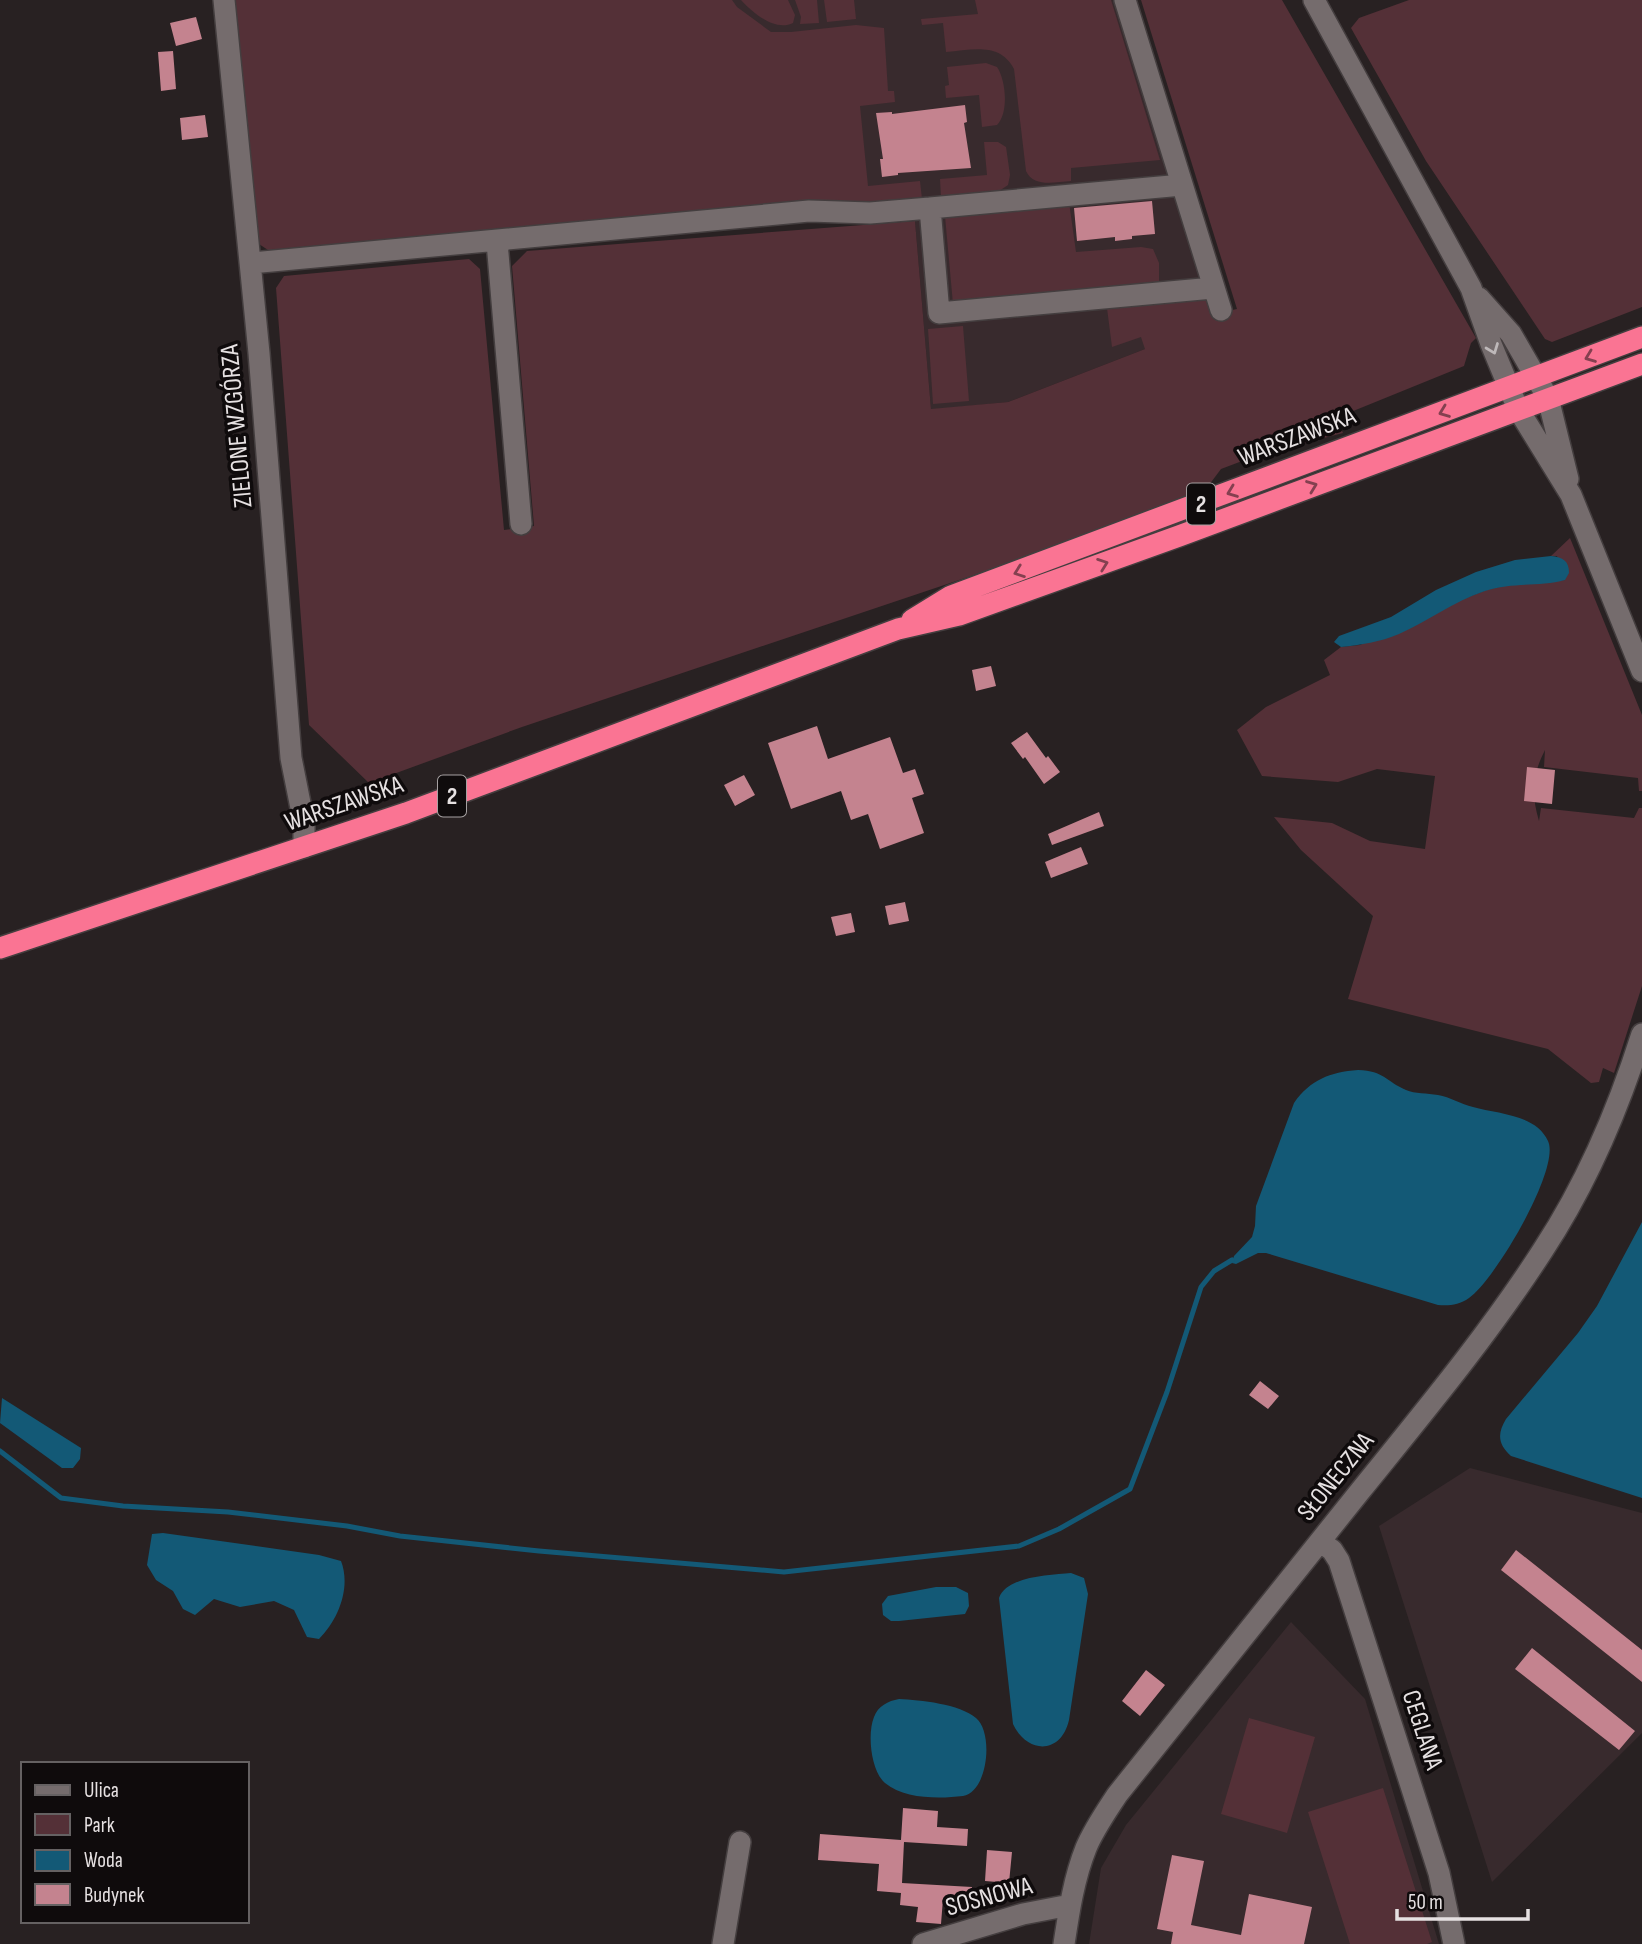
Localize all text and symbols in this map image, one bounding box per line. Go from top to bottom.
street label: ZIELONE WZGÓRZA [214,342,260,509]
one-way arrow [1484,343,1498,355]
one-way arrow [1584,348,1596,362]
street label: WARSZAWSKA [1234,400,1361,473]
one-way arrow [1439,403,1451,417]
one-way arrow [1306,481,1318,495]
road number: 2 [1187,484,1215,524]
one-way arrow [1226,484,1238,498]
one-way arrow [1096,558,1109,572]
one-way arrow [1013,564,1025,578]
street label: WARSZAWSKA [281,769,408,839]
road number: 2 [438,776,466,816]
street label: SŁONECZNA [1291,1426,1381,1527]
street label: CEGLANA [1395,1686,1450,1774]
legend [21,1762,248,1923]
text: Ulica [84,1778,119,1803]
text: Park [84,1813,115,1838]
text: Woda [84,1848,123,1873]
street label: SOSNOWA [942,1870,1036,1923]
scale bar [1397,1878,1528,1922]
text: Budynek [84,1883,144,1908]
text: 50 m [1408,1890,1443,1915]

